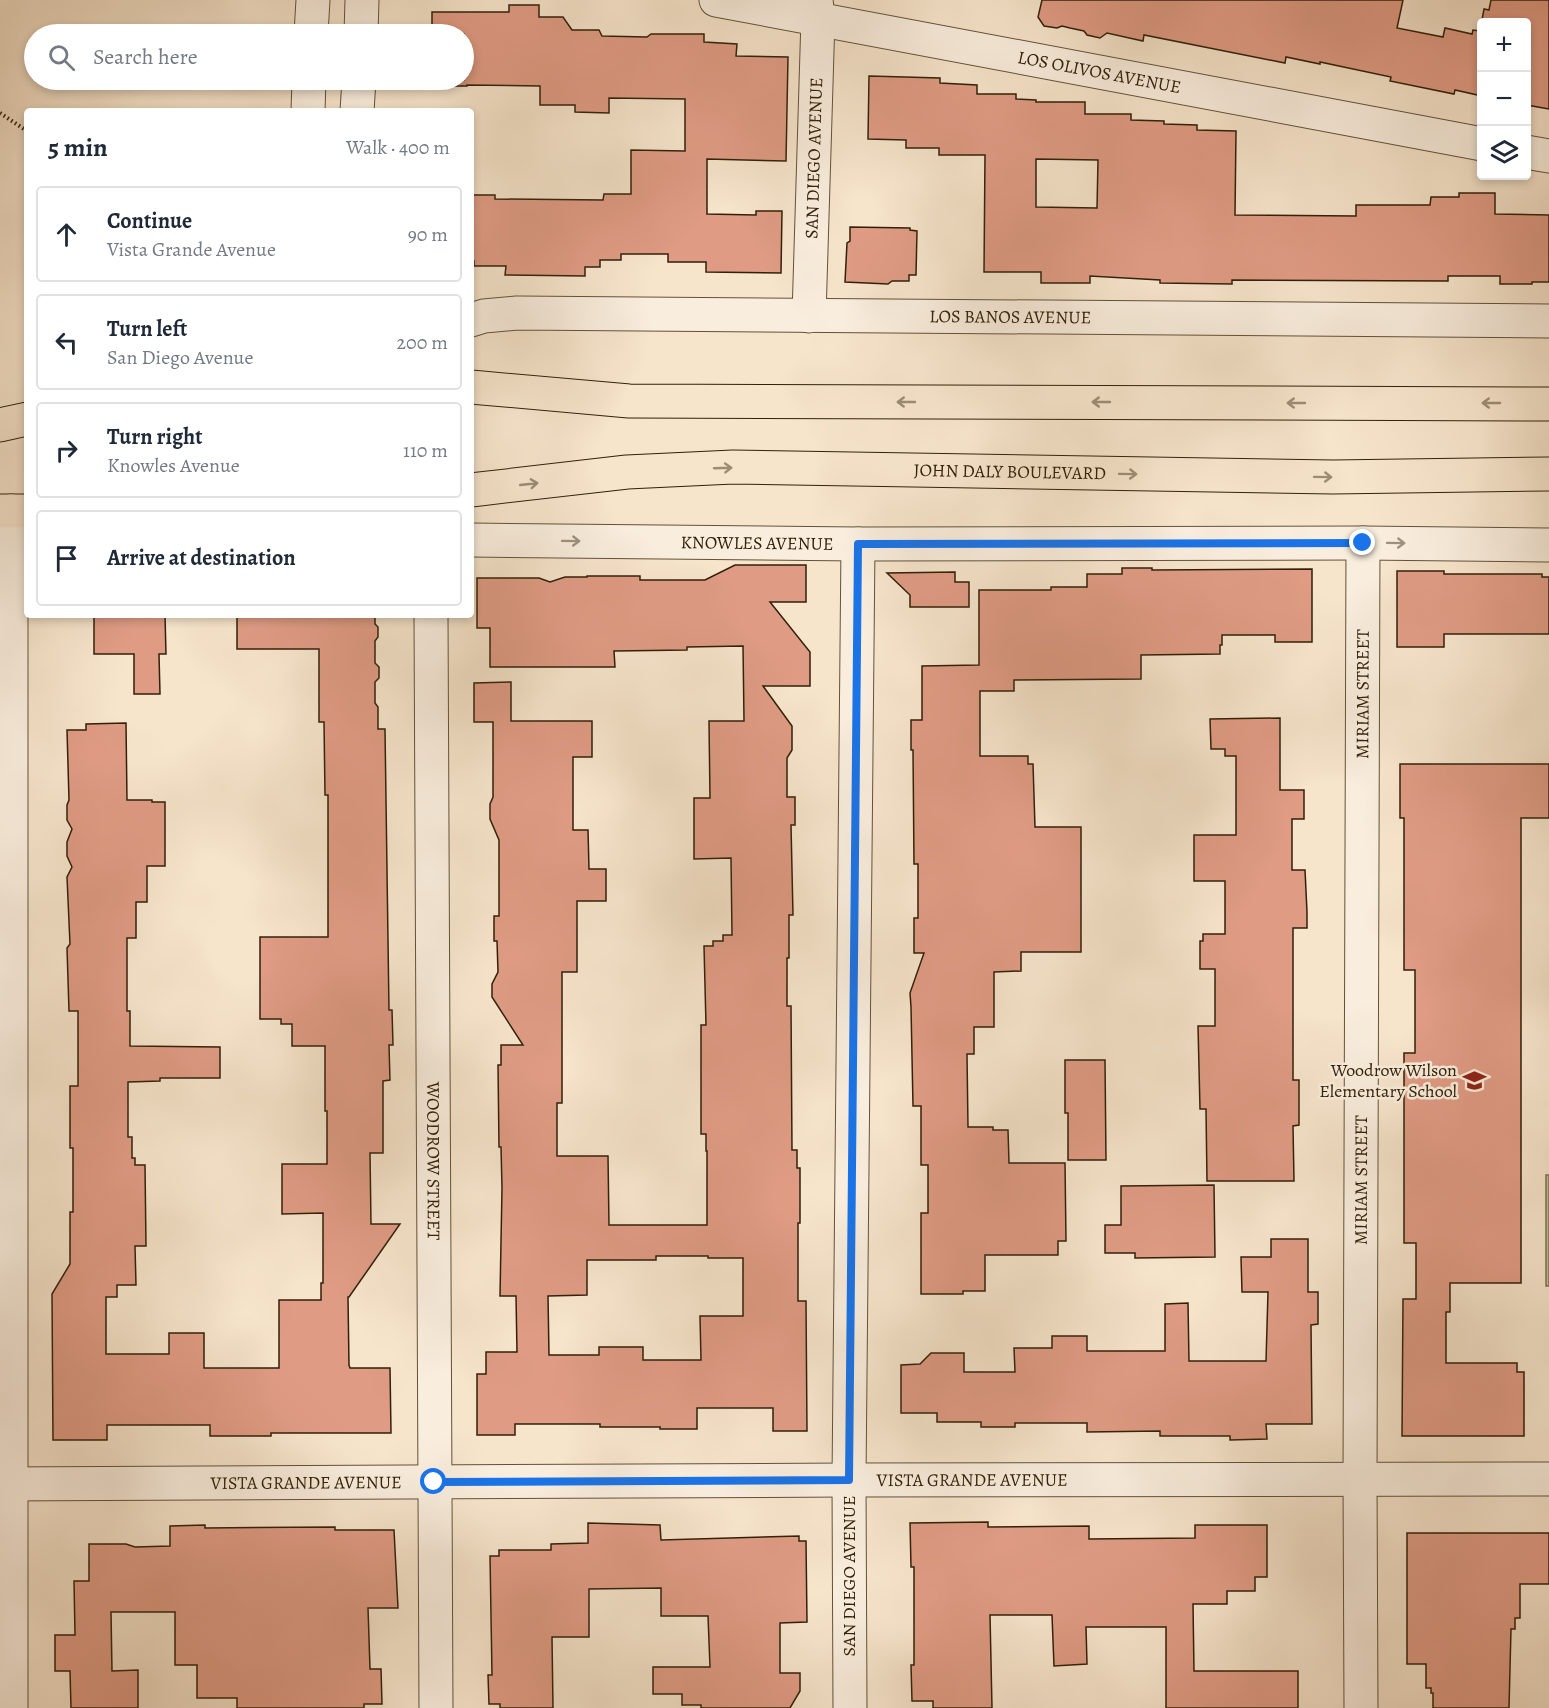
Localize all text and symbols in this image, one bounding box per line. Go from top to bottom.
map controls [1477,18,1531,180]
button: + [1477,18,1531,72]
search box [24,24,474,90]
icon: search [45,41,78,74]
text: Search here [93,42,198,72]
street label: LOS OLIVOS AVENUE [1016,45,1183,99]
button: − [1477,72,1531,126]
street label: SAN DIEGO AVENUE [799,77,828,239]
button: layers [1477,126,1531,180]
text: 5 min [48,130,108,165]
text: Walk · 400 m [346,134,450,161]
text: Continue [107,206,192,236]
icon: ahead [50,218,83,251]
text: 90 m [408,221,448,248]
text: Vista Grande Avenue [107,236,276,263]
street label: LOS BANOS AVENUE [929,304,1091,329]
text: Turn left [107,314,187,344]
icon: left [50,326,83,359]
text: 200 m [397,329,448,356]
text: San Diego Avenue [107,344,253,371]
one-way arrow [896,396,916,408]
one-way arrow [1091,396,1111,408]
one-way arrow [1286,397,1306,409]
one-way arrow [1481,397,1501,409]
text: Turn right [107,422,203,452]
icon: right [50,434,83,467]
text: 110 m [403,437,448,464]
text: Knowles Avenue [107,452,240,479]
street label: JOHN DALY BOULEVARD [913,458,1106,485]
one-way arrow [713,462,733,473]
one-way arrow [1118,468,1138,479]
one-way arrow [1313,471,1333,482]
one-way arrow [519,478,539,489]
route end [1349,529,1375,555]
street label: KNOWLES AVENUE [680,530,833,556]
one-way arrow [561,535,581,547]
one-way arrow [1386,538,1406,549]
icon: arrive [50,542,83,575]
text: Arrive at destination [107,543,296,573]
street label: MIRIAM STREET [1350,629,1375,759]
place label: Woodrow Wilson Elementary School [1319,1058,1458,1103]
school or university icon: Woodrow Wilson Elementary School [1462,1067,1488,1093]
street label: WOODROW STREET [421,1081,446,1240]
street label: MIRIAM STREET [1349,1115,1373,1245]
route start [420,1468,446,1494]
street label: VISTA GRANDE AVENUE [875,1468,1068,1492]
street label: VISTA GRANDE AVENUE [209,1470,402,1495]
street label: SAN DIEGO AVENUE [837,1495,861,1657]

